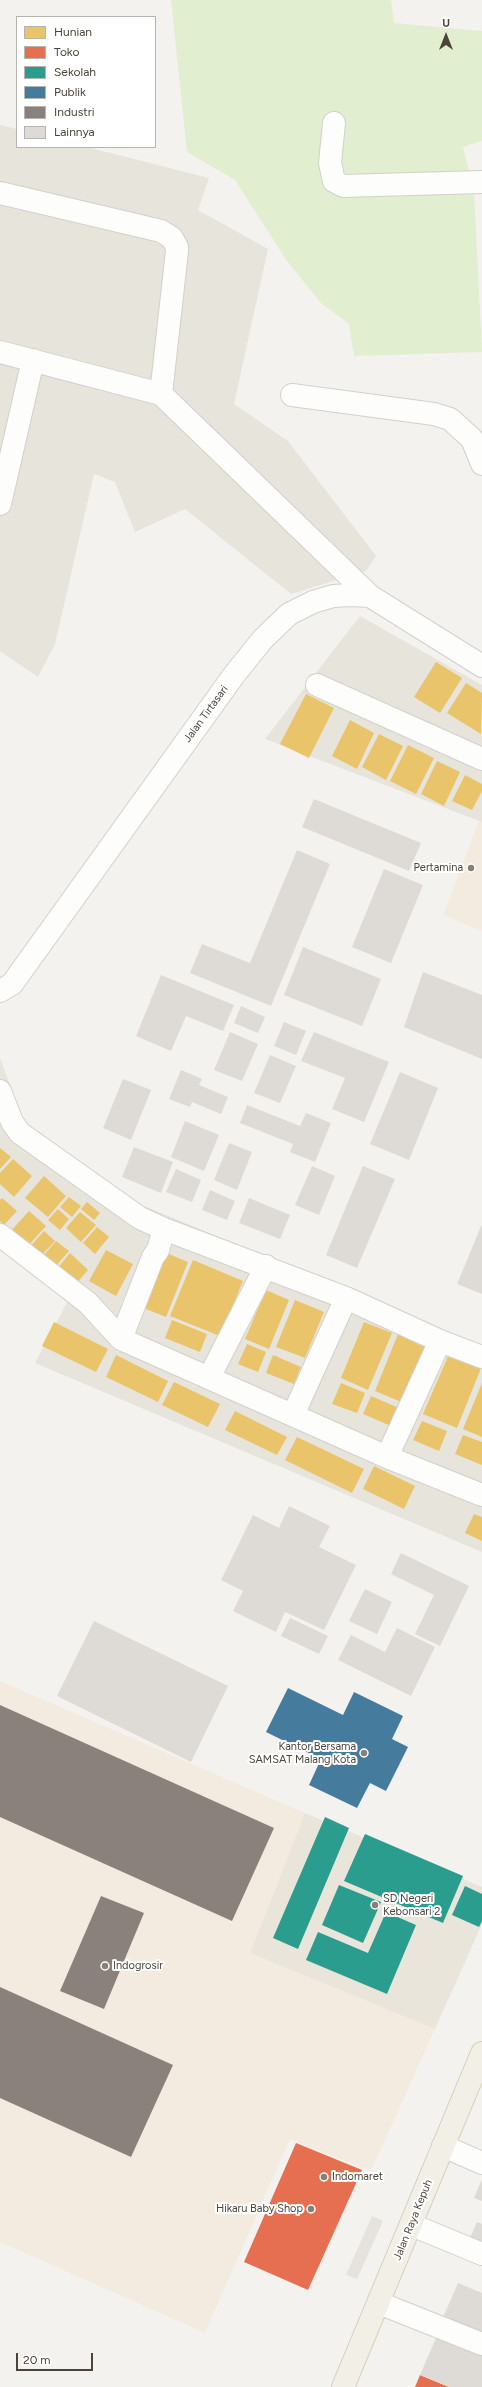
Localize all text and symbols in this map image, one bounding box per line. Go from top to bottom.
legend [16,16,156,148]
north arrow [426,16,466,56]
text: U [442,17,450,30]
text: Hunian [54,25,92,39]
text: Toko [54,45,80,59]
text: Sekolah [54,65,96,79]
text: Publik [54,85,86,99]
text: Industri [54,105,95,119]
text: Lainnya [54,125,95,139]
street label: Jalan Tirtasari [181,683,231,745]
place label: Pertamina [414,861,463,875]
marker: Pertamina [466,863,476,873]
place label: Kantor Bersama SAMSAT Malang Kota [249,1740,356,1766]
marker: Kantor Bersama SAMSAT Malang Kota [359,1748,369,1758]
place label: SD Negeri Kebonsari 2 [383,1892,440,1918]
marker: SD Negeri Kebonsari 2 [370,1900,380,1910]
place label: Indogrosir [113,1959,163,1973]
marker: Indogrosir [100,1961,110,1971]
place label: Indomaret [332,2170,383,2184]
marker: Indomaret [319,2172,329,2182]
street label: Jalan Raya Kepuh [391,2178,435,2262]
place label: Hikaru Baby Shop [216,2202,303,2216]
marker: Hikaru Baby Shop [306,2204,316,2214]
scale bar [18,2345,95,2371]
text: 20 m [23,2353,51,2367]

